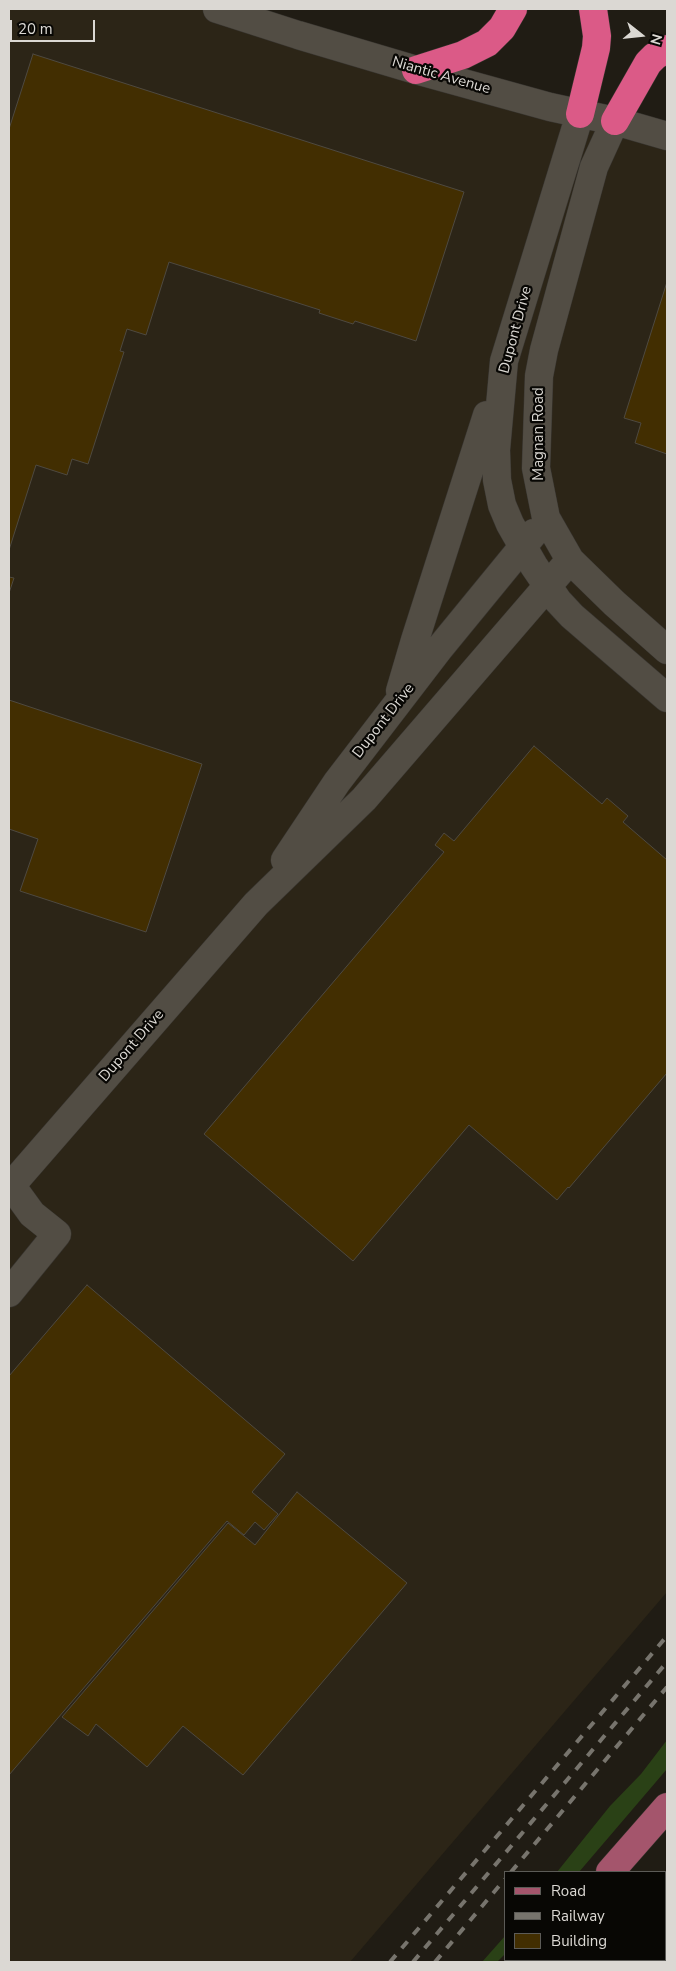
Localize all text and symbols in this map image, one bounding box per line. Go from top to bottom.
scale bar [12,10,98,42]
north arrow [616,10,666,60]
text: 20 m [18,19,53,39]
text: N [645,32,666,47]
street label: Niantic Avenue [390,53,492,99]
street label: Dupont Drive [496,284,536,376]
street label: Magnan Road [530,387,548,481]
street label: Dupont Drive [349,680,419,762]
street label: Dupont Drive [96,1006,168,1086]
legend [503,1871,666,1961]
text: Road [551,1881,586,1901]
text: Railway [551,1906,605,1926]
text: Building [551,1931,607,1951]

